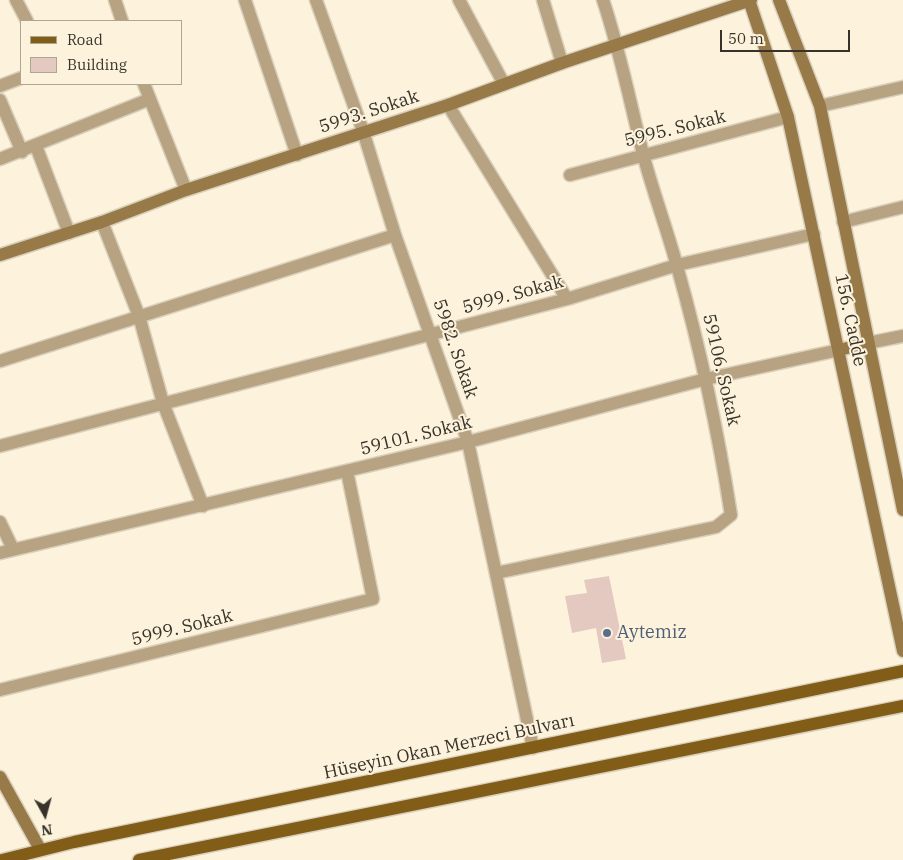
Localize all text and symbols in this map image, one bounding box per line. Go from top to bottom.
legend [20,20,182,85]
scale bar [723,20,853,52]
text: 50 m [728,29,764,48]
text: Road [67,30,103,49]
text: Building [67,55,127,74]
street label: 5993. Sokak [316,86,422,138]
street label: 5995. Sokak [622,106,728,152]
street label: 5999. Sokak [460,271,566,319]
street label: 156. Cadde [830,272,870,368]
street label: 5982. Sokak [428,296,482,402]
street label: 59106. Sokak [698,312,744,428]
street label: 59101. Sokak [358,412,474,460]
street label: 5999. Sokak [129,605,235,651]
place label: Aytemiz [617,622,687,644]
marker: Aytemiz [601,627,613,639]
street label: Hüseyin Okan Merzeci Bulvarı [322,710,576,784]
north arrow [20,790,70,840]
text: N [40,820,53,839]

